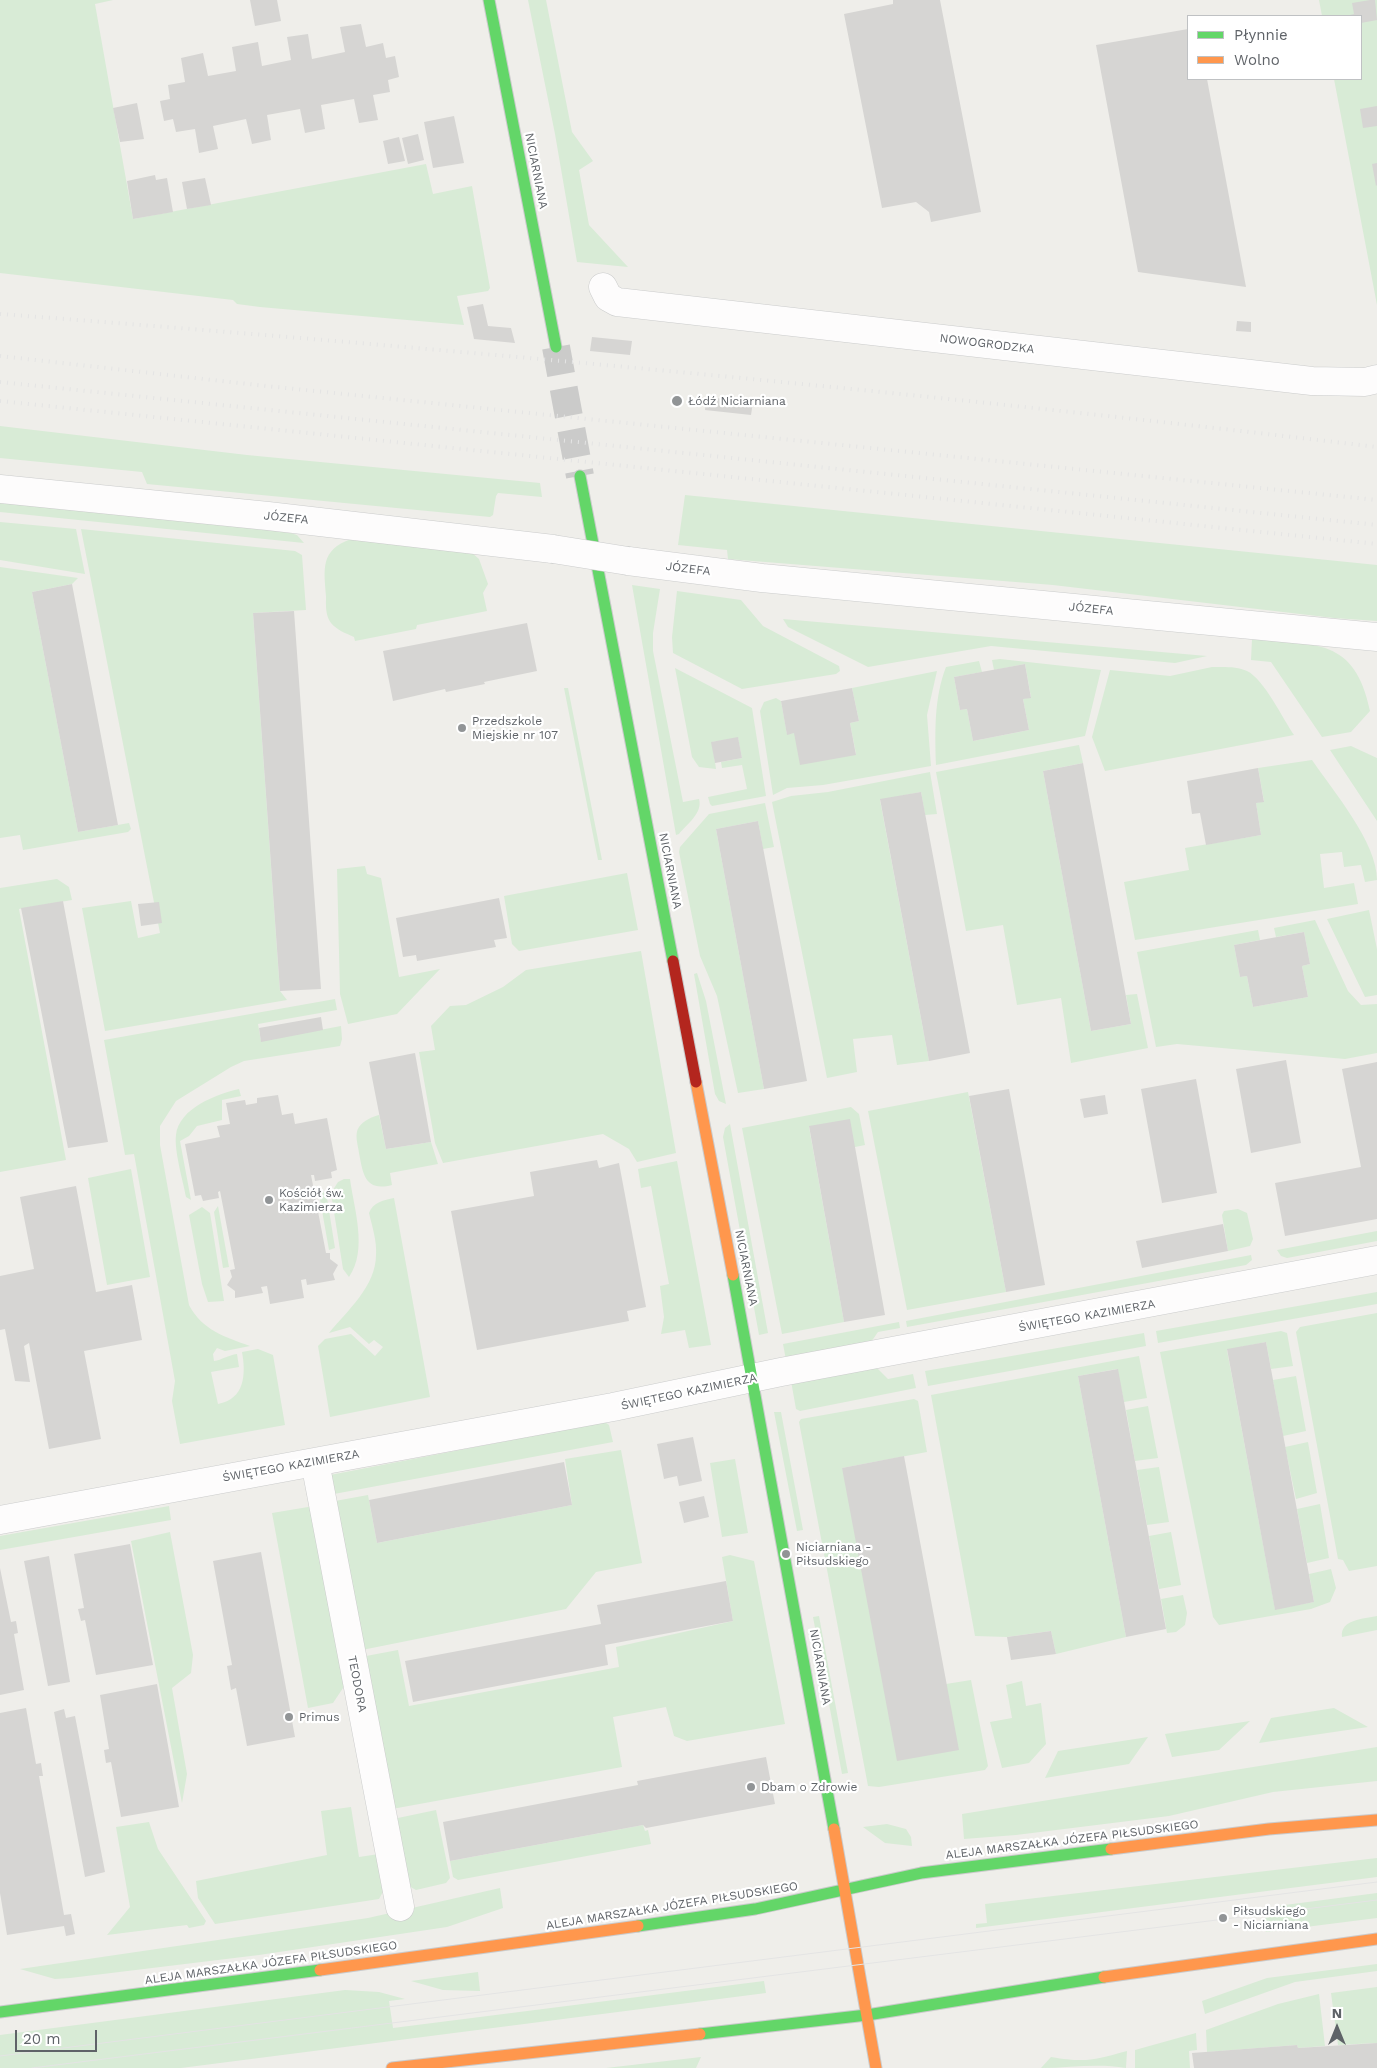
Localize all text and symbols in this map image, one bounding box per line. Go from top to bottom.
legend [1187,15,1362,80]
text: Płynnie [1234,26,1288,44]
text: Wolno [1234,51,1280,69]
street label: NICIARNIANA [522,132,550,210]
street label: NOWOGRODZKA [939,331,1035,357]
marker: Łódź Niciarniana [670,394,684,408]
place label: Łódź Niciarniana [688,394,786,408]
street label: JÓZEFA [263,508,309,528]
street label: JÓZEFA [665,559,711,579]
street label: JÓZEFA [1068,599,1114,619]
place label: Przedszkole Miejskie nr 107 [472,714,558,742]
marker: Przedszkole Miejskie nr 107 [456,722,468,734]
street label: NICIARNIANA [656,832,684,910]
place label: Kościół św. Kazimierza [279,1186,344,1214]
marker: Kościół św. Kazimierza [263,1194,275,1206]
street label: NICIARNIANA [732,1229,760,1307]
street label: ŚWIĘTEGO KAZIMIERZA [1017,1297,1157,1335]
street label: ŚWIĘTEGO KAZIMIERZA [620,1371,758,1413]
street label: ŚWIĘTEGO KAZIMIERZA [221,1447,361,1485]
place label: Niciarniana - Piłsudskiego [796,1540,871,1568]
marker: Niciarniana - Piłsudskiego [780,1548,792,1560]
street label: NICIARNIANA [806,1628,834,1706]
street label: TEODORA [344,1655,370,1713]
place label: Primus [299,1710,340,1724]
marker: Primus [283,1711,295,1723]
place label: Dbam o Zdrowie [761,1780,857,1794]
marker: Dbam o Zdrowie [745,1781,757,1793]
street label: ALEJA MARSZAŁKA JÓZEFA PIŁSUDSKIEGO [945,1817,1199,1863]
street label: ALEJA MARSZAŁKA JÓZEFA PIŁSUDSKIEGO [545,1879,799,1933]
place label: Piłsudskiego - Niciarniana [1233,1904,1308,1932]
marker: Piłsudskiego - Niciarniana [1217,1912,1229,1924]
street label: ALEJA MARSZAŁKA JÓZEFA PIŁSUDSKIEGO [144,1938,398,1988]
north arrow [1312,2003,1362,2053]
text: N [1332,2005,1342,2021]
scale bar [18,2020,100,2052]
text: 20 m [23,2030,61,2048]

